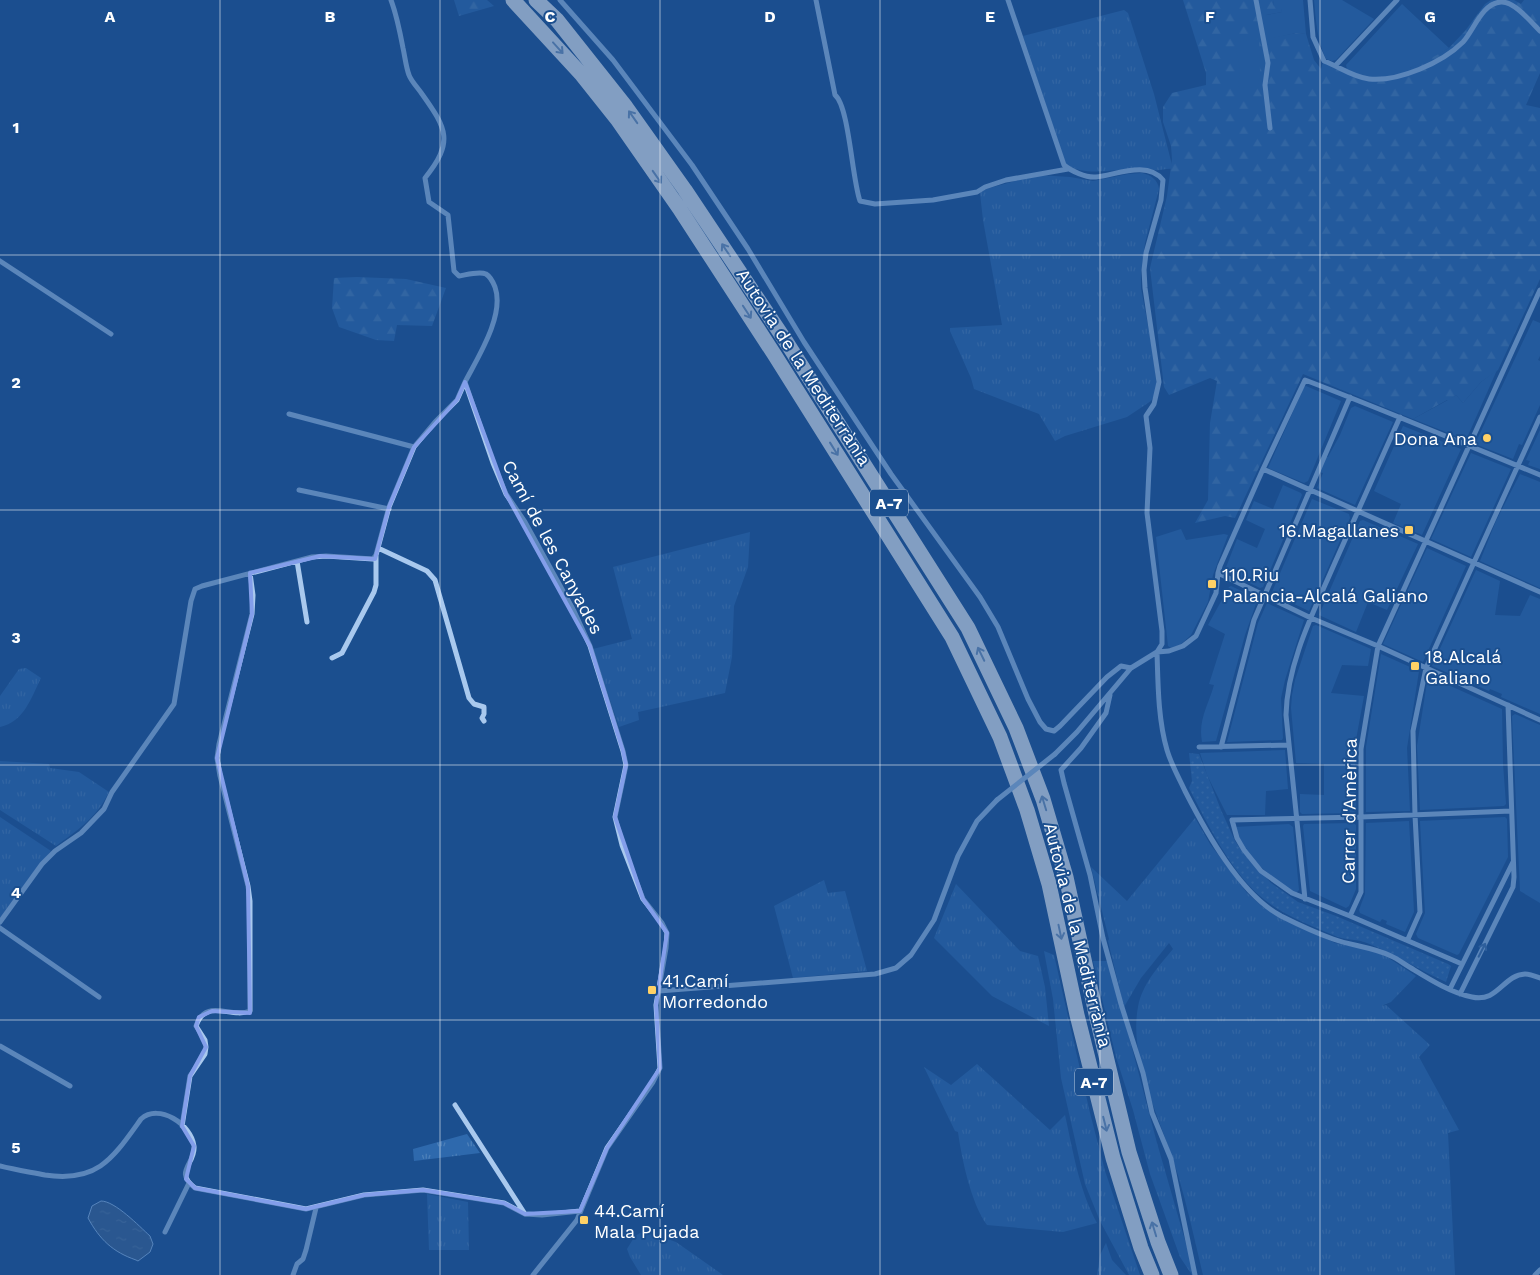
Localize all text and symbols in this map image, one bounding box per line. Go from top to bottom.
text: A [105,7,116,26]
text: B [325,7,336,26]
text: C [545,7,556,26]
text: D [764,7,776,26]
text: E [985,7,995,26]
text: F [1205,7,1215,26]
text: G [1424,7,1436,26]
one-way arrow [553,42,564,55]
one-way arrow [628,110,638,124]
text: 1 [13,118,19,137]
one-way arrow [652,170,662,184]
one-way arrow [720,244,730,258]
street label: Autovia de la Mediterrània [732,264,876,470]
one-way arrow [742,305,752,319]
text: 2 [11,373,21,392]
place label: Dona Ana [1394,428,1477,449]
marker: Dona Ana [1481,432,1493,444]
one-way arrow [830,442,840,456]
street label: Camí de les Canyades [498,457,608,637]
road number: A-7 [870,489,908,516]
place label: 16.Magallanes [1279,520,1399,541]
marker: 16.Magallanes [1403,524,1415,536]
place label: 110.Riu Palancia-Alcalá Galiano [1222,564,1428,606]
marker: 110.Riu Palancia-Alcalá Galiano [1206,578,1218,590]
text: 3 [11,628,21,647]
place label: 18.Alcalá Galiano [1425,646,1501,688]
one-way arrow [975,647,985,662]
marker: 18.Alcalá Galiano [1409,660,1421,672]
street label: Carrer d'Amèrica [1337,738,1361,884]
one-way arrow [1038,796,1048,812]
street label: Autovia de la Mediterrània [1040,820,1116,1050]
text: 4 [11,883,21,902]
one-way arrow [1055,924,1065,940]
one-way arrow [1477,943,1487,958]
place label: 41.Camí Morredondo [662,970,768,1012]
marker: 41.Camí Morredondo [646,984,658,996]
road number: A-7 [1075,1068,1113,1096]
one-way arrow [1101,1116,1110,1132]
text: 5 [11,1138,21,1157]
place label: 44.Camí Mala Pujada [594,1200,699,1242]
marker: 44.Camí Mala Pujada [578,1214,590,1226]
one-way arrow [1148,1222,1158,1238]

